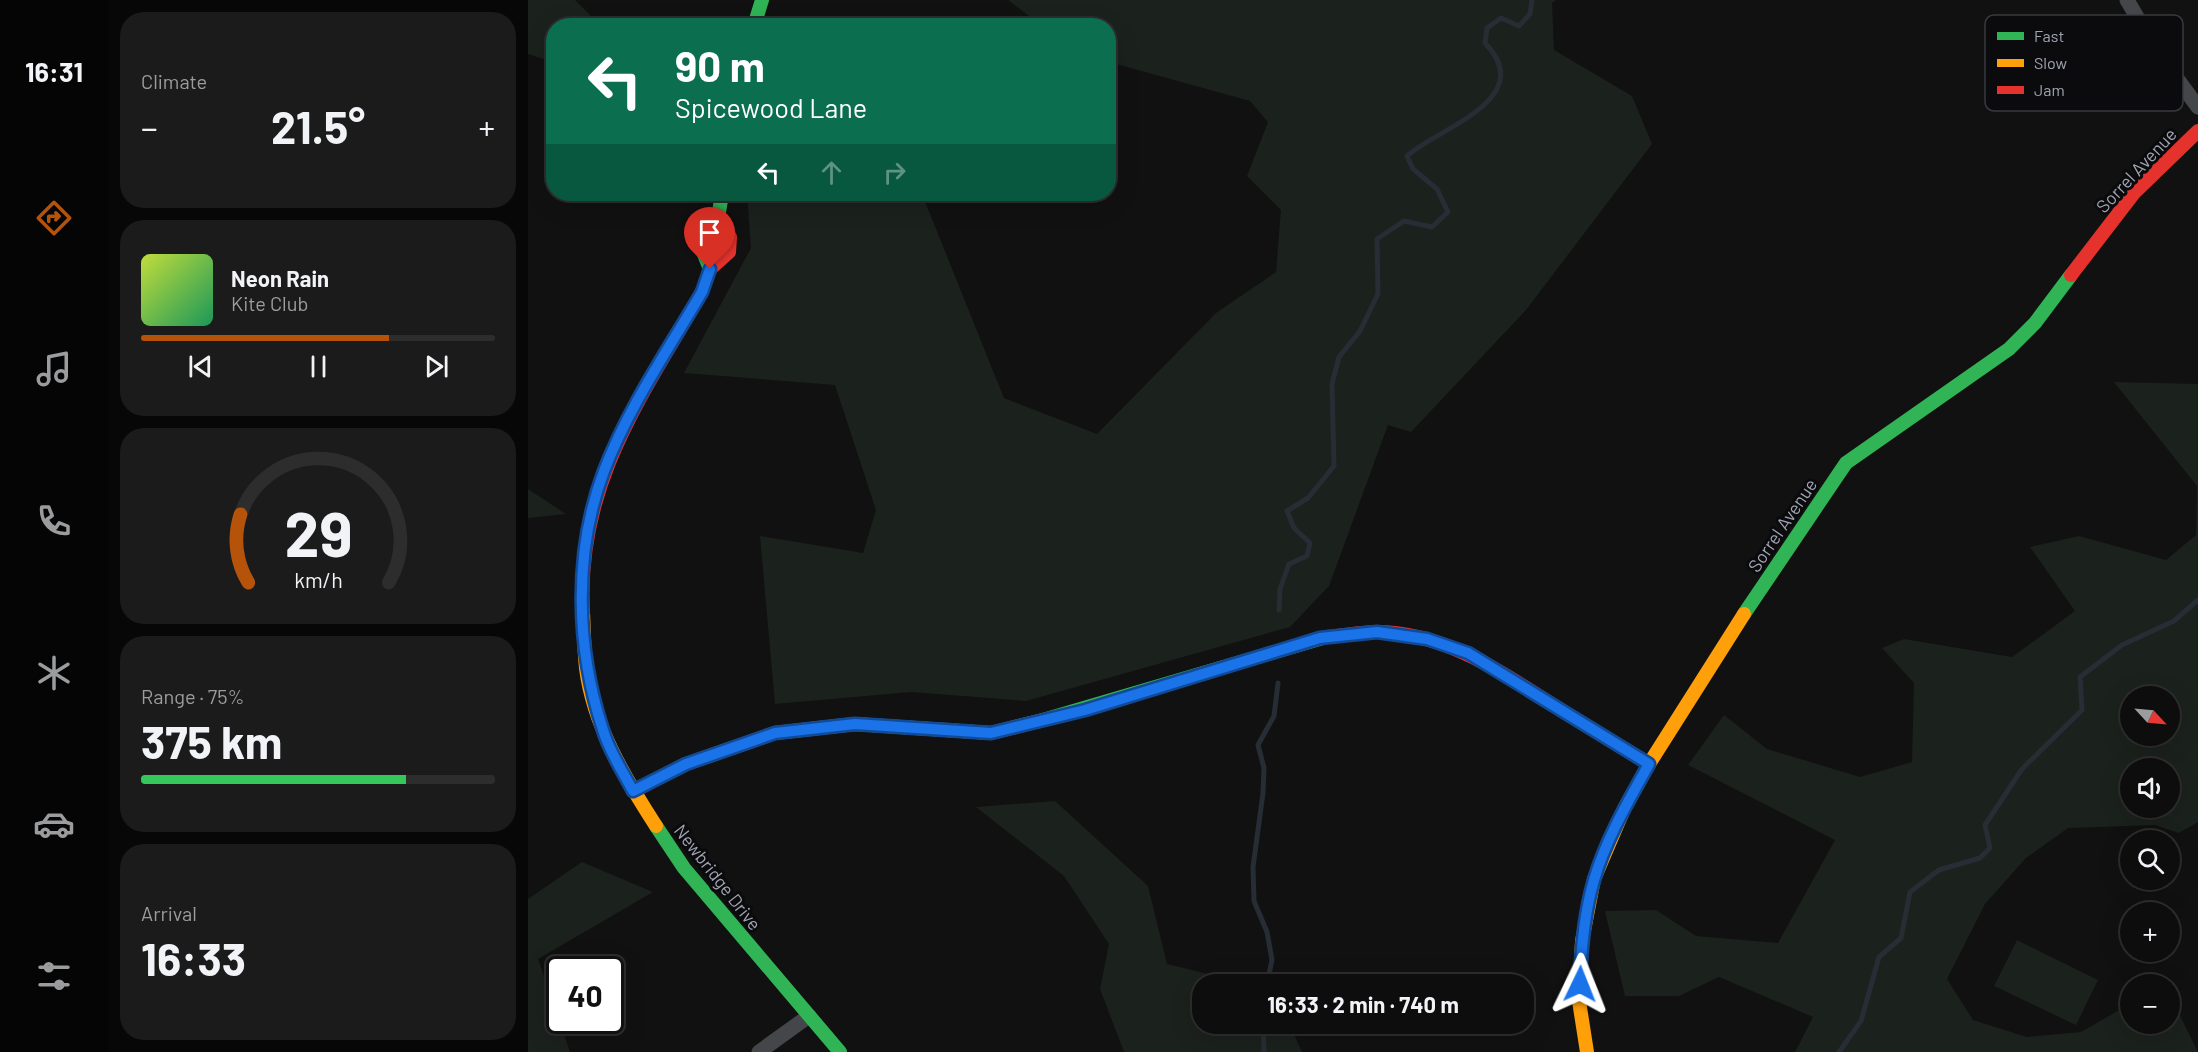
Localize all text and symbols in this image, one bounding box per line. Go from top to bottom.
legend [1985,15,2183,111]
text: Fast [2034,26,2064,45]
text: 90 m [675,40,765,90]
icon: left [576,42,654,120]
text: Slow [2034,53,2067,72]
text: 16:31 [25,55,83,87]
text: Climate [141,69,207,93]
text: Jam [2034,80,2065,99]
text: Spicewood Lane [675,91,867,123]
text: 21.5° [271,99,365,153]
text: − [141,107,158,147]
text: + [479,107,495,147]
street label: Sorrel Avenue [2091,123,2181,217]
icon: left [752,156,785,189]
icon: ahead [815,156,848,189]
icon: right [878,156,911,189]
icon: directions [33,197,75,239]
pin [684,207,735,269]
icon: arrive [693,216,726,249]
text: Neon Rain [231,265,329,291]
text: Kite Club [231,291,308,315]
icon: music [33,348,75,390]
icon: previous [184,350,217,383]
icon: pause [302,350,335,383]
icon: next [420,350,453,383]
street label: Sorrel Avenue [1743,474,1821,576]
text: 29 [284,495,352,569]
icon: phone [33,500,75,542]
text: km/h [294,567,342,592]
icon: climate [33,652,75,694]
text: Range · 75% [141,684,245,708]
north arrow [2120,686,2180,746]
map controls [2120,686,2180,1034]
text: 375 km [141,714,282,768]
button: sound [2120,758,2180,818]
icon: car [33,803,75,845]
street label: Newbridge Drive [670,820,766,934]
button: search [2120,830,2180,890]
text: Arrival [141,901,197,925]
button: + [2120,902,2180,962]
text: 16:33 [141,931,246,985]
position arrow [1548,952,1612,1016]
icon: filters [33,955,75,997]
speed limit sign: 40 [546,956,624,1034]
button: − [2120,974,2180,1034]
text: 16:33 · 2 min · 740 m [1267,991,1459,1017]

